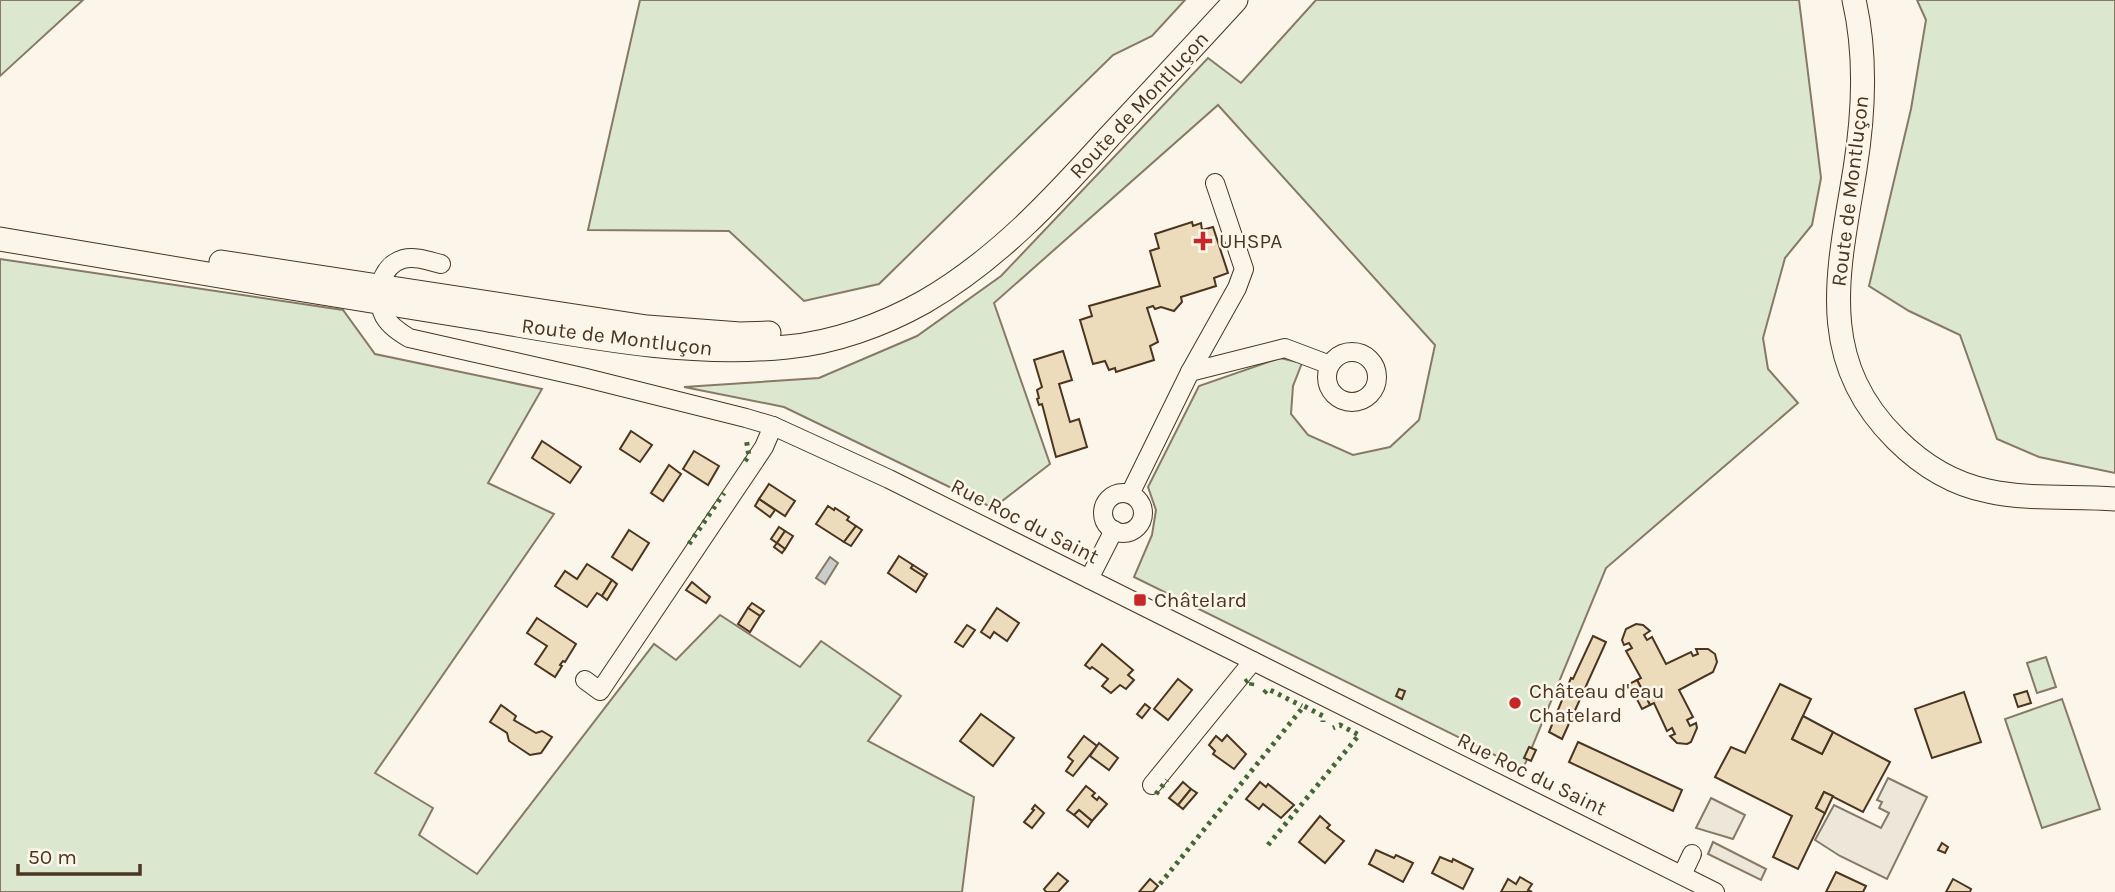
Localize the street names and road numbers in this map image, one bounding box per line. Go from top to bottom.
street label: Route de Montluçon [1065,26,1213,184]
street label: Route de Montluçon [1826,94,1874,288]
street label: Route de Montluçon [520,313,714,361]
street label: Rue Roc du Saint [947,473,1103,569]
street label: Rue Roc du Saint [1454,728,1610,820]

